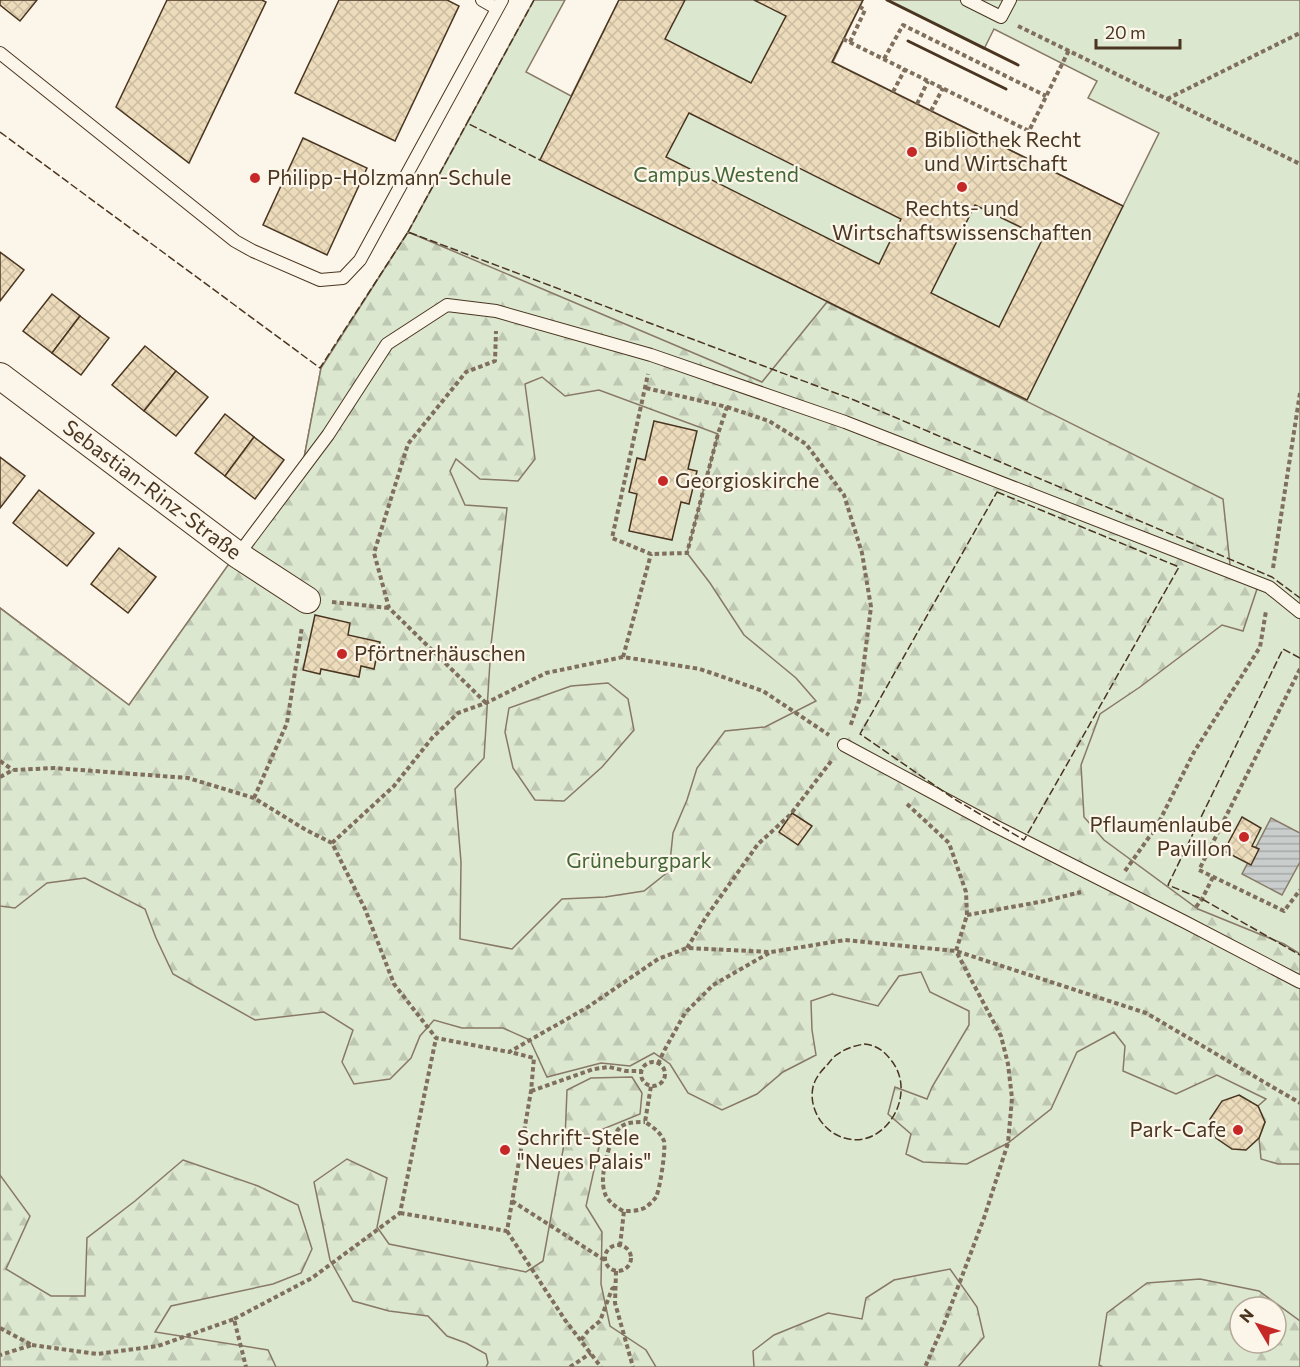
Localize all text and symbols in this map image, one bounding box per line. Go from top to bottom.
scale bar [1096,12,1180,50]
text: 20 m [1105,21,1146,43]
place label: Bibliothek Recht und Wirtschaft [924,126,1081,175]
marker: Bibliothek Recht und Wirtschaft [905,145,919,159]
park label: Campus Westend [633,161,799,186]
place label: Philipp-Holzmann-Schule [267,164,511,189]
marker: Philipp-Holzmann-Schule [248,171,262,185]
marker: Rechts- und Wirtschaftswissenschaften [955,180,969,194]
place label: Rechts- und Wirtschaftswissenschaften [832,195,1092,244]
street label: Sebastian-Rinz-Straße [59,414,247,564]
place label: Georgioskirche [675,467,819,492]
marker: Georgioskirche [656,474,670,488]
place label: Pförtnerhäuschen [354,640,526,665]
marker: Pförtnerhäuschen [335,647,349,661]
place label: Pflaumenlaube Pavillon [1089,811,1232,860]
marker: Pflaumenlaube Pavillon [1237,830,1251,844]
park label: Grüneburgpark [566,847,712,872]
place label: Park-Cafe [1129,1116,1226,1141]
marker: Park-Cafe [1231,1123,1245,1137]
place label: Schrift-Stele "Neues Palais" [517,1124,651,1173]
marker: Schrift-Stele "Neues Palais" [498,1143,512,1157]
north arrow [1228,1295,1288,1355]
text: N [1235,1305,1257,1326]

